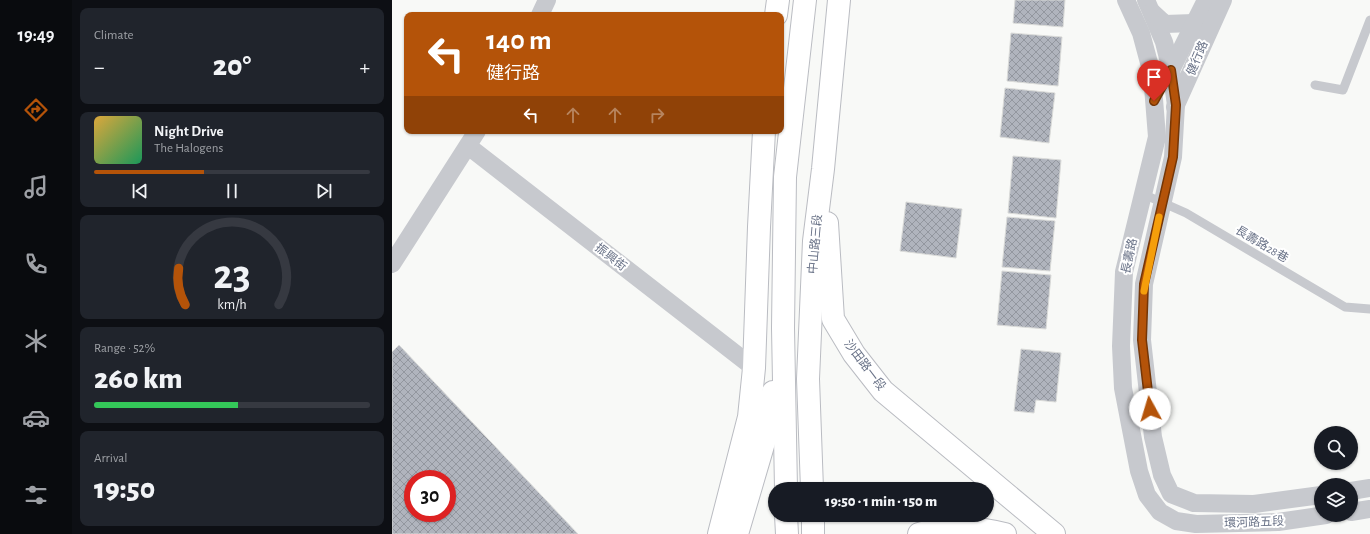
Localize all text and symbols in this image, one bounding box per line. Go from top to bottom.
text: 19:49 [17,27,55,45]
text: 140 m [486,27,552,55]
icon: left [420,28,472,80]
text: Climate [94,29,133,42]
street label: 健行路 [1184,39,1210,77]
text: 20° [213,51,251,81]
text: − [94,56,105,78]
text: + [359,56,370,78]
pin [1137,60,1171,101]
text: 健行路 [486,65,540,83]
icon: arrive [1143,66,1165,88]
icon: directions [22,96,50,124]
icon: left [520,104,542,126]
icon: ahead [562,104,584,126]
icon: ahead [604,104,626,126]
icon: right [646,104,668,126]
text: Night Drive [154,124,224,139]
text: The Halogens [154,142,223,155]
icon: music [22,173,50,201]
icon: previous [129,180,151,202]
icon: pause [221,180,243,202]
icon: next [313,180,335,202]
street label: 中山路三段 [805,213,824,274]
street label: 長壽路28巷 [1234,223,1291,264]
street label: 長壽路 [1118,237,1139,275]
street label: 振興街 [593,240,629,273]
icon: phone [22,250,50,278]
text: 23 [213,255,251,296]
text: km/h [217,298,247,312]
icon: climate [22,327,50,355]
street label: 沙田路一段 [842,337,889,393]
text: Range · 52% [94,342,155,355]
text: 260 km [94,364,183,394]
position arrow [1129,388,1171,430]
icon: car [22,404,50,432]
map controls [1314,426,1358,522]
button: search [1314,426,1358,470]
text: Arrival [94,452,127,465]
speed limit sign: 30 [404,470,456,522]
text: 19:50 [94,474,155,504]
button: layers [1314,478,1358,522]
icon: filters [22,481,50,509]
text: 19:50 · 1 min · 150 m [825,494,937,509]
street label: 環河路五段 [1224,514,1284,529]

